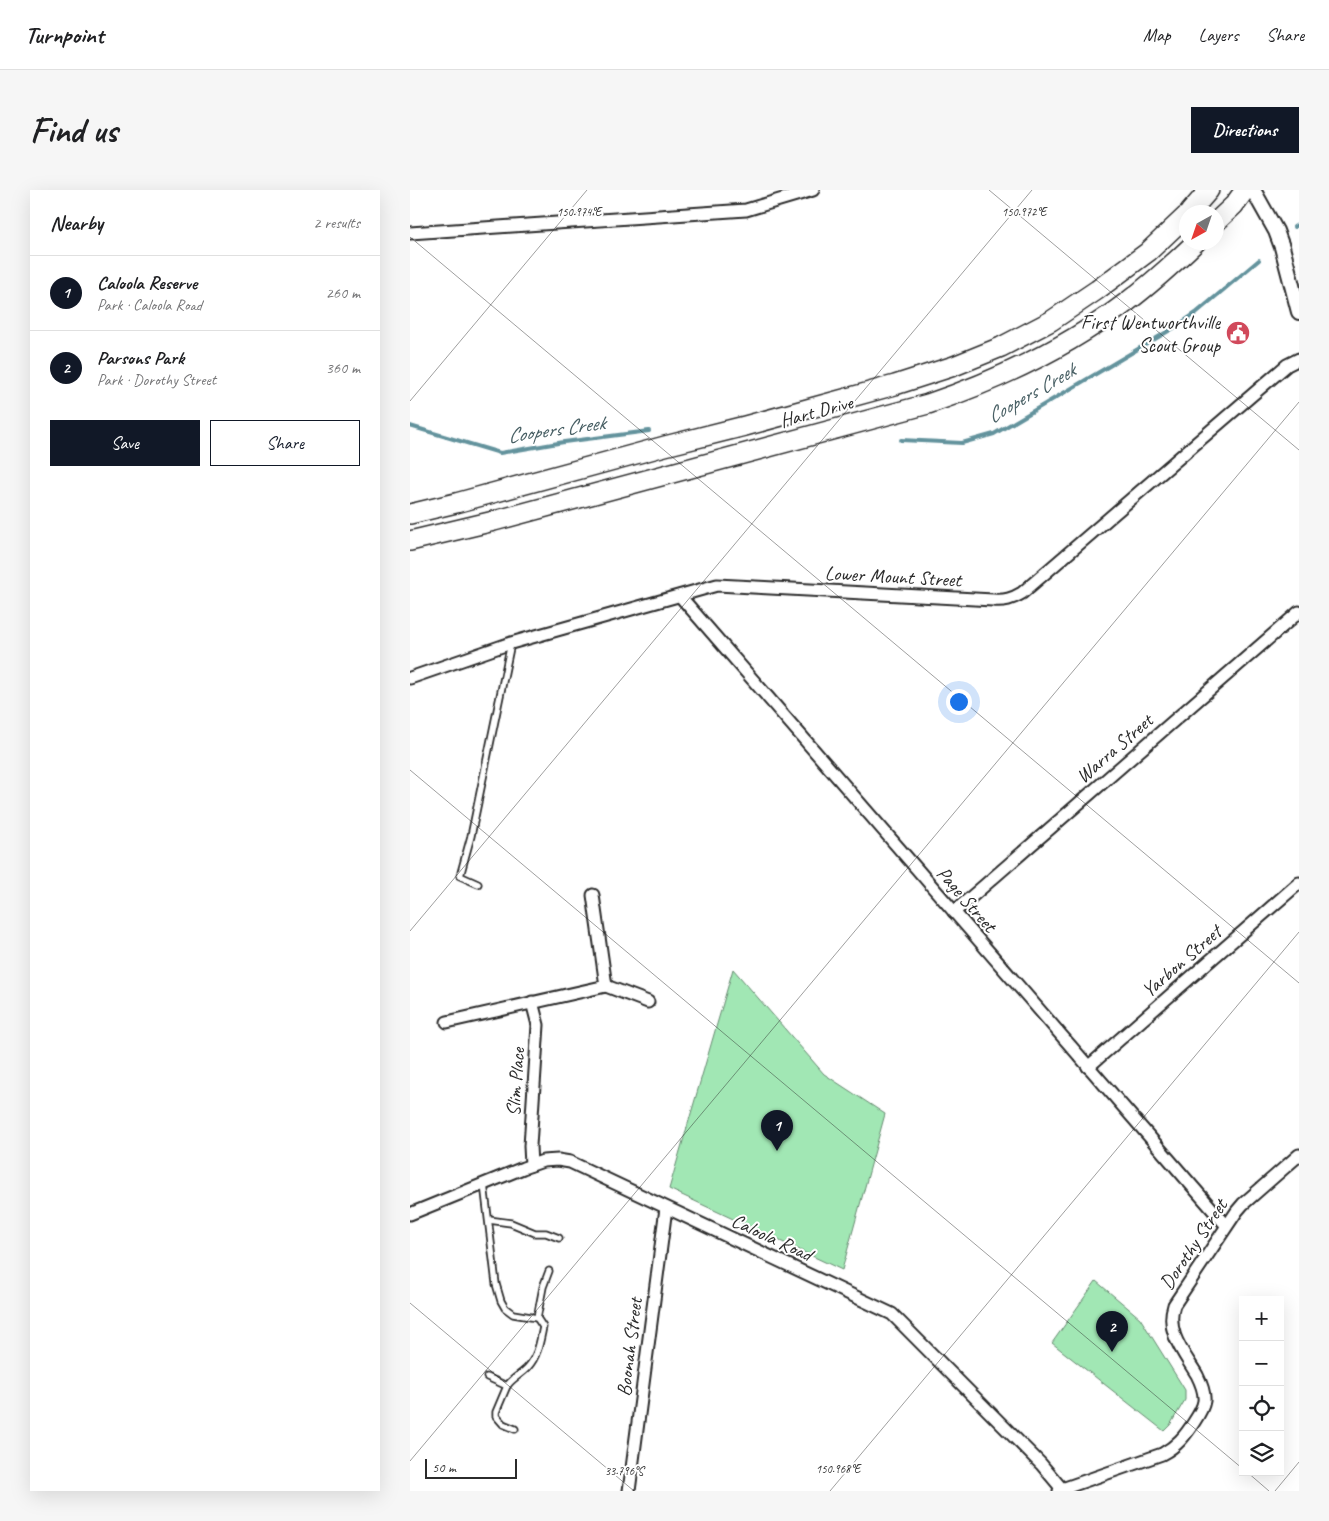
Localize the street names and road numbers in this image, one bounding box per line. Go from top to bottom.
street label: Hart Drive [777,389,857,433]
street label: Lower Mount Street [824,560,964,593]
street label: Warra Street [1071,707,1160,789]
street label: Page Street [931,861,1003,939]
street label: Yarbon Street [1136,918,1229,1003]
street label: Slim Place [501,1045,530,1117]
street label: Dorothy Street [1154,1192,1234,1294]
street label: Caloola Road [727,1208,819,1268]
street label: Boonah Street [611,1294,648,1398]

